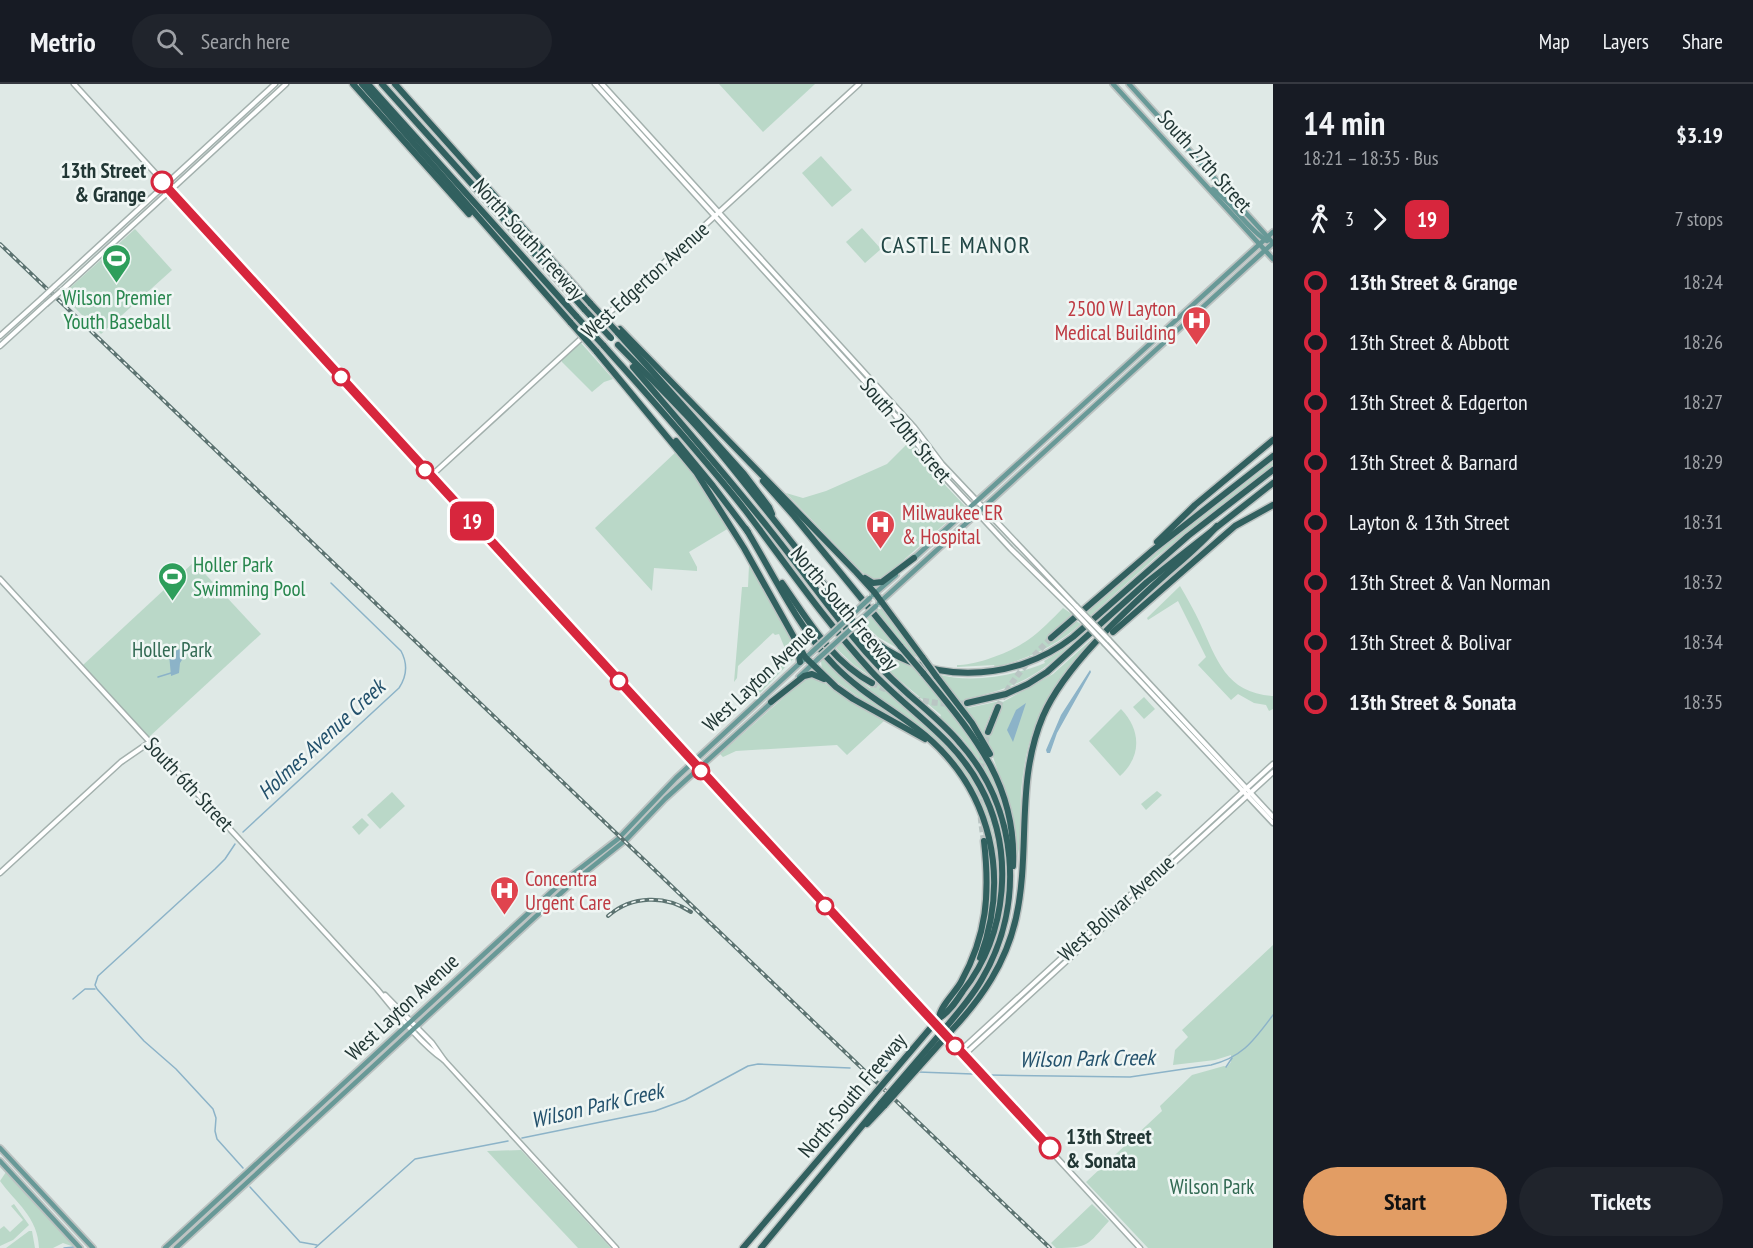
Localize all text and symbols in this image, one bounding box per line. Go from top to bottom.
search box [132,14,552,68]
text: Metrio [30,23,96,60]
icon: search [153,25,186,58]
text: Search here [201,27,290,55]
text: Map [1539,28,1570,55]
text: Layers [1603,28,1649,55]
text: Share [1682,28,1723,55]
text: 14 min [1303,101,1385,144]
street label: South 27th Street [1152,104,1258,218]
text: $3.19 [1676,121,1723,149]
text: 18:21 – 18:35 · Bus [1303,145,1438,171]
place label: 13th Street & Grange [61,157,146,208]
marker: 13th Street & Grange [151,171,173,193]
street label: North-South Freeway [467,173,591,306]
icon: walk [1303,203,1336,236]
icon: forward [1363,203,1396,236]
text: 3 [1345,206,1354,232]
text: 19 [1417,206,1437,233]
text: 7 stops [1674,206,1723,232]
street label: West Edgerton Avenue [576,216,714,344]
district label: CASTLE MANOR [881,229,1031,260]
sports icon: Wilson Premier Youth Baseball [101,242,133,284]
text: 13th Street & Grange [1349,268,1518,296]
text: 18:24 [1683,269,1723,295]
place label: Wilson Premier Youth Baseball [62,284,172,335]
place label: 2500 W Layton Medical Building [1055,295,1176,346]
hospital icon: 2500 W Layton Medical Building [1181,304,1213,346]
text: 13th Street & Abbott [1349,328,1509,356]
text: 18:26 [1683,329,1723,355]
unlabelled marker [332,368,350,386]
street label: South 20th Street [854,372,958,488]
text: 13th Street & Edgerton [1349,388,1528,416]
text: 18:27 [1683,389,1723,415]
text: 13th Street & Barnard [1349,448,1518,476]
text: 18:29 [1683,449,1723,475]
unlabelled marker [416,461,434,479]
place label: Milwaukee ER & Hospital [902,499,1003,550]
line badge: 19 [445,502,499,540]
text: 19 [462,508,482,535]
hospital icon: Milwaukee ER & Hospital [865,508,897,550]
text: Layton & 13th Street [1349,508,1509,536]
text: 18:31 [1683,509,1723,535]
street label: North-South Freeway [785,540,905,676]
place label: Holler Park Swimming Pool [193,551,306,602]
sports icon: Holler Park Swimming Pool [156,560,188,602]
text: 13th Street & Van Norman [1349,568,1551,596]
text: 18:32 [1683,569,1723,595]
street label: West Layton Avenue [697,619,821,737]
text: 13th Street & Bolivar [1349,628,1512,656]
text: 18:34 [1683,629,1723,655]
park label: Holler Park [132,636,212,663]
water label: Holmes Avenue Creek [251,671,392,805]
unlabelled marker [610,672,628,690]
text: 13th Street & Sonata [1349,688,1516,716]
text: 18:35 [1683,689,1723,715]
street label: South 6th Street [139,731,240,837]
unlabelled marker [692,762,710,780]
street label: West Bolivar Avenue [1052,849,1180,967]
place label: Concentra Urgent Care [525,865,611,916]
hospital icon: Concentra Urgent Care [488,874,520,916]
unlabelled marker [816,897,834,915]
street label: West Layton Avenue [340,948,464,1066]
street label: North-South Freeway [792,1027,912,1163]
unlabelled marker [946,1037,964,1055]
water label: Wilson Park Creek [1019,1043,1157,1073]
water label: Wilson Park Creek [528,1076,668,1134]
place label: 13th Street & Sonata [1066,1123,1152,1174]
marker: 13th Street & Sonata [1039,1137,1061,1159]
button: Start [1303,1167,1507,1236]
button: Tickets [1519,1167,1723,1236]
park label: Wilson Park [1170,1173,1254,1200]

